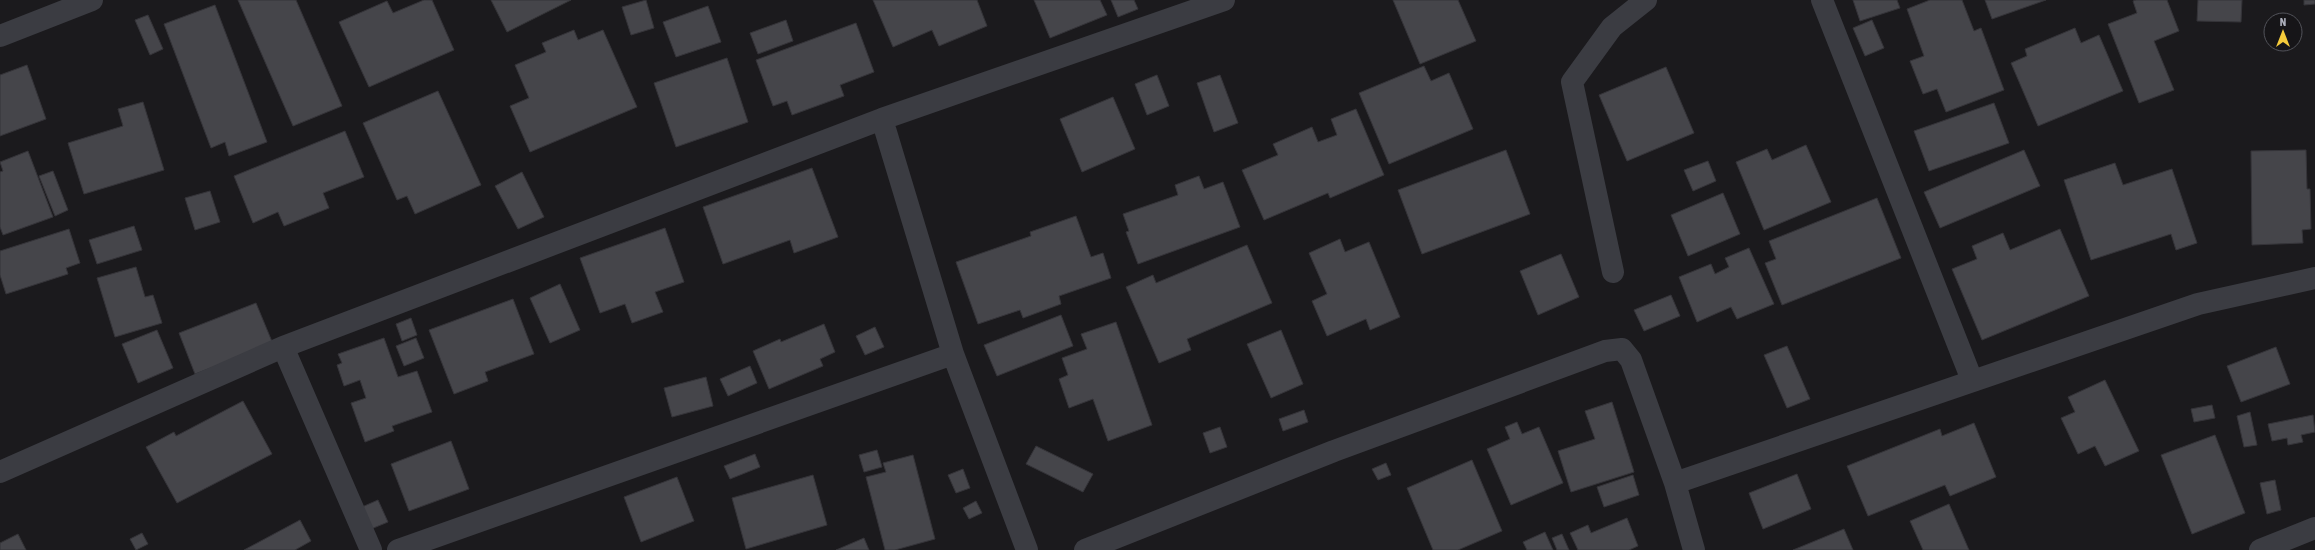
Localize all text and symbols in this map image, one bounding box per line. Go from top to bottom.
north arrow [2263,12,2303,52]
text: N [2280,16,2286,28]

